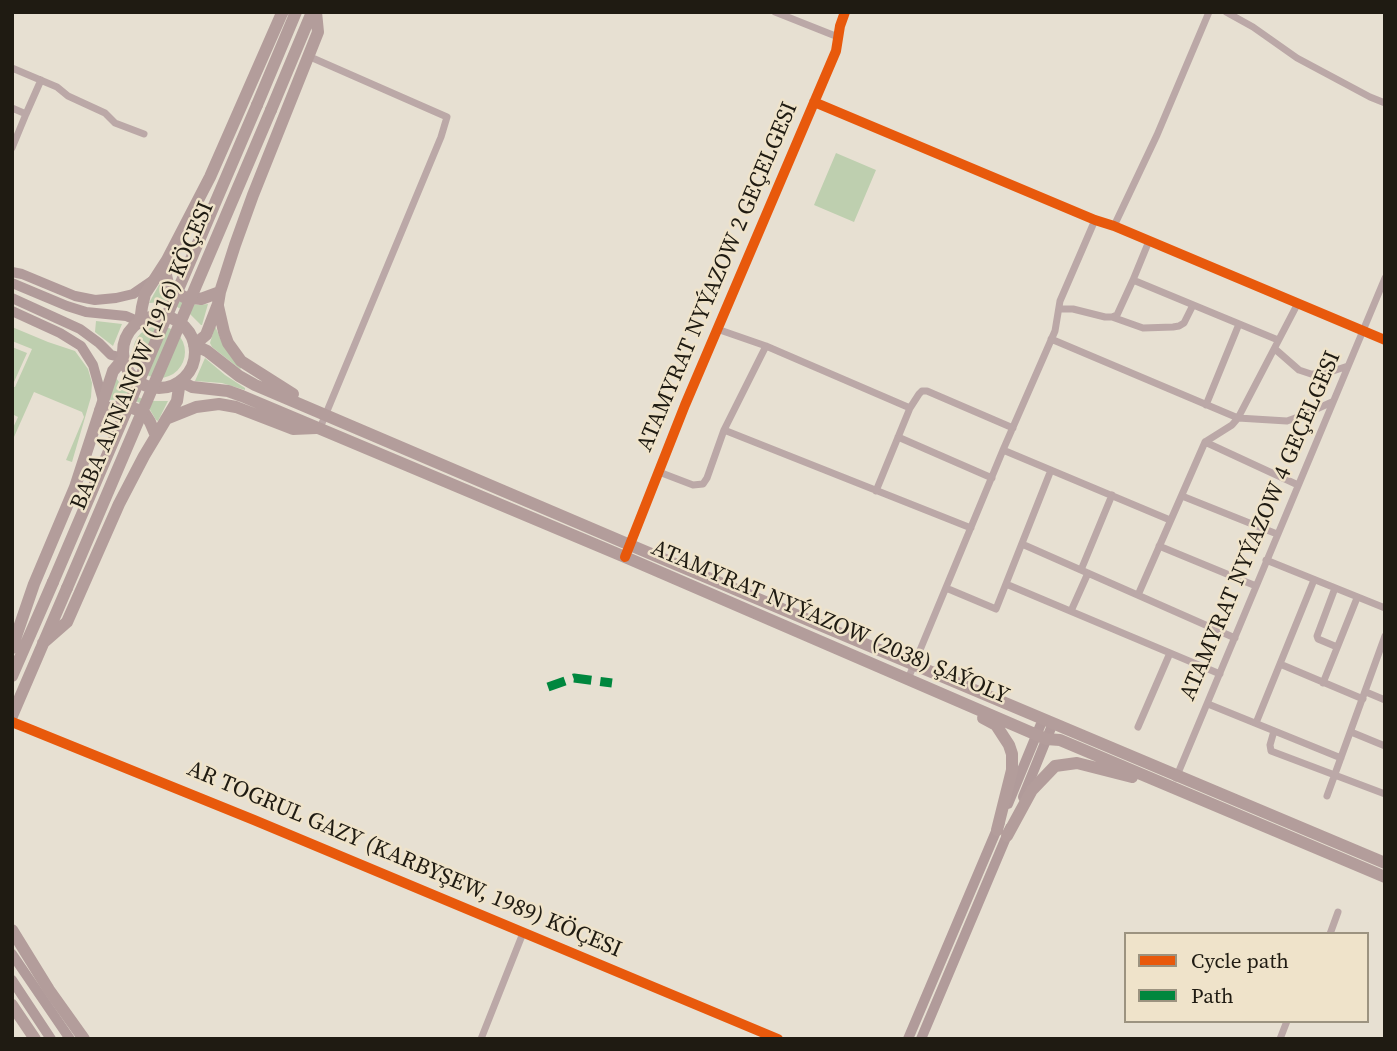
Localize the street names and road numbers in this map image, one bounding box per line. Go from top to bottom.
street label: ATAMYRAT NYÝAZOW 2 GEÇELGESI [632,98,804,456]
street label: BABA ANNANOW (1916) KÖÇESI [65,198,221,514]
street label: ATAMYRAT NYÝAZOW 4 GEÇELGESI [1175,347,1347,705]
street label: ATAMYRAT NYÝAZOW (2038) ŞAÝOLY [647,535,1013,711]
street label: AR TOGRUL GAZY (KARBYŞEW, 1989) KÖÇESI [183,756,625,964]

